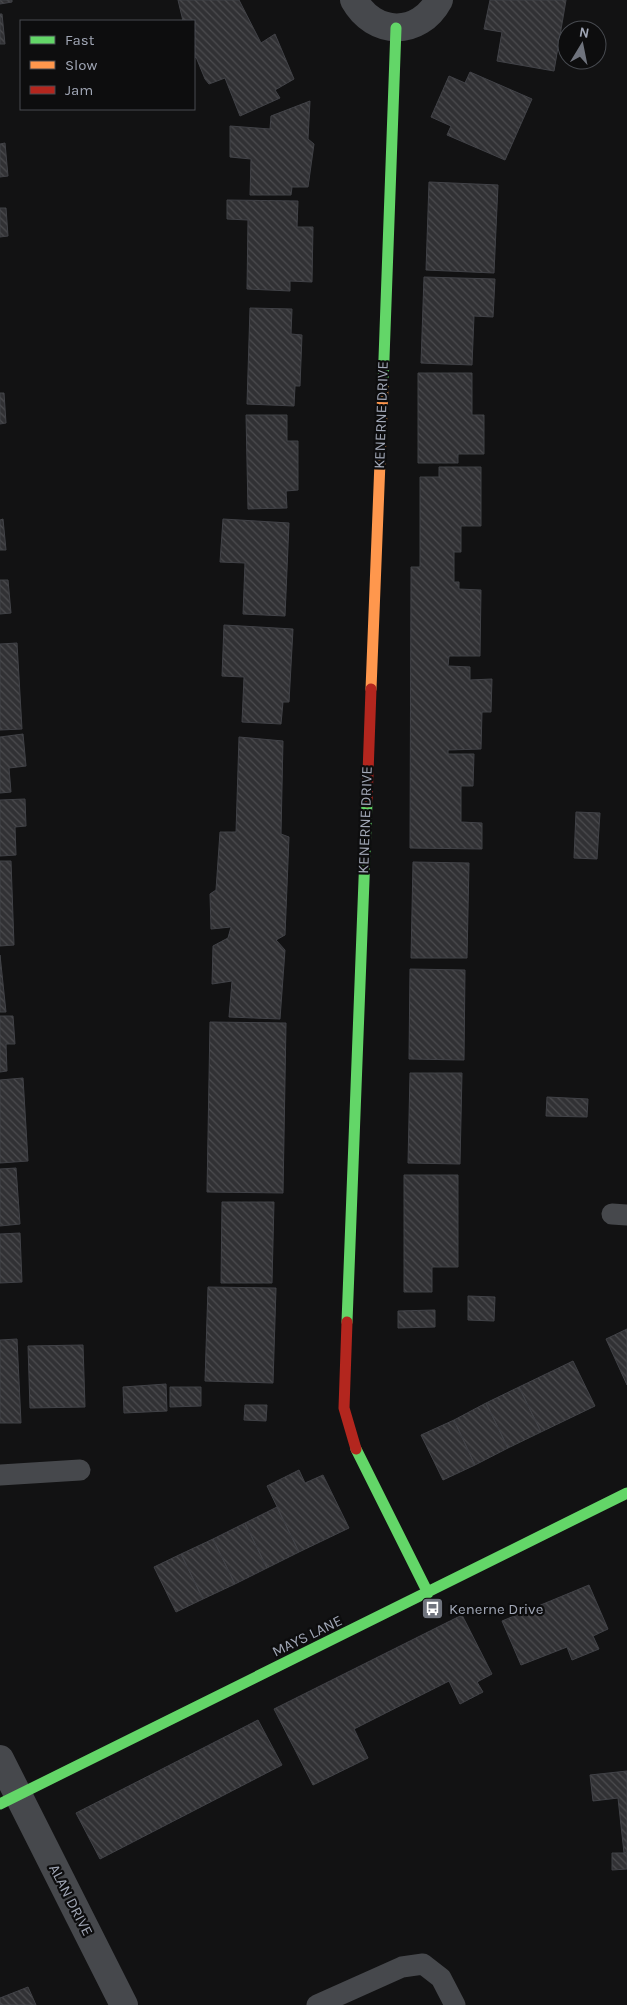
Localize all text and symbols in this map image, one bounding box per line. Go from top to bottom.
legend [20,20,195,110]
north arrow [557,20,607,70]
text: N [578,23,591,42]
text: Fast [65,31,95,49]
text: Slow [65,56,97,74]
text: Jam [65,81,93,99]
street label: KENERNE DRIVE [370,361,392,469]
street label: KENERNE DRIVE [354,766,376,874]
bus stop icon: Kenerne Drive [421,1597,445,1621]
place label: Kenerne Drive [449,1600,543,1618]
street label: MAYS LANE [269,1611,345,1661]
street label: ALAN DRIVE [45,1861,97,1939]

